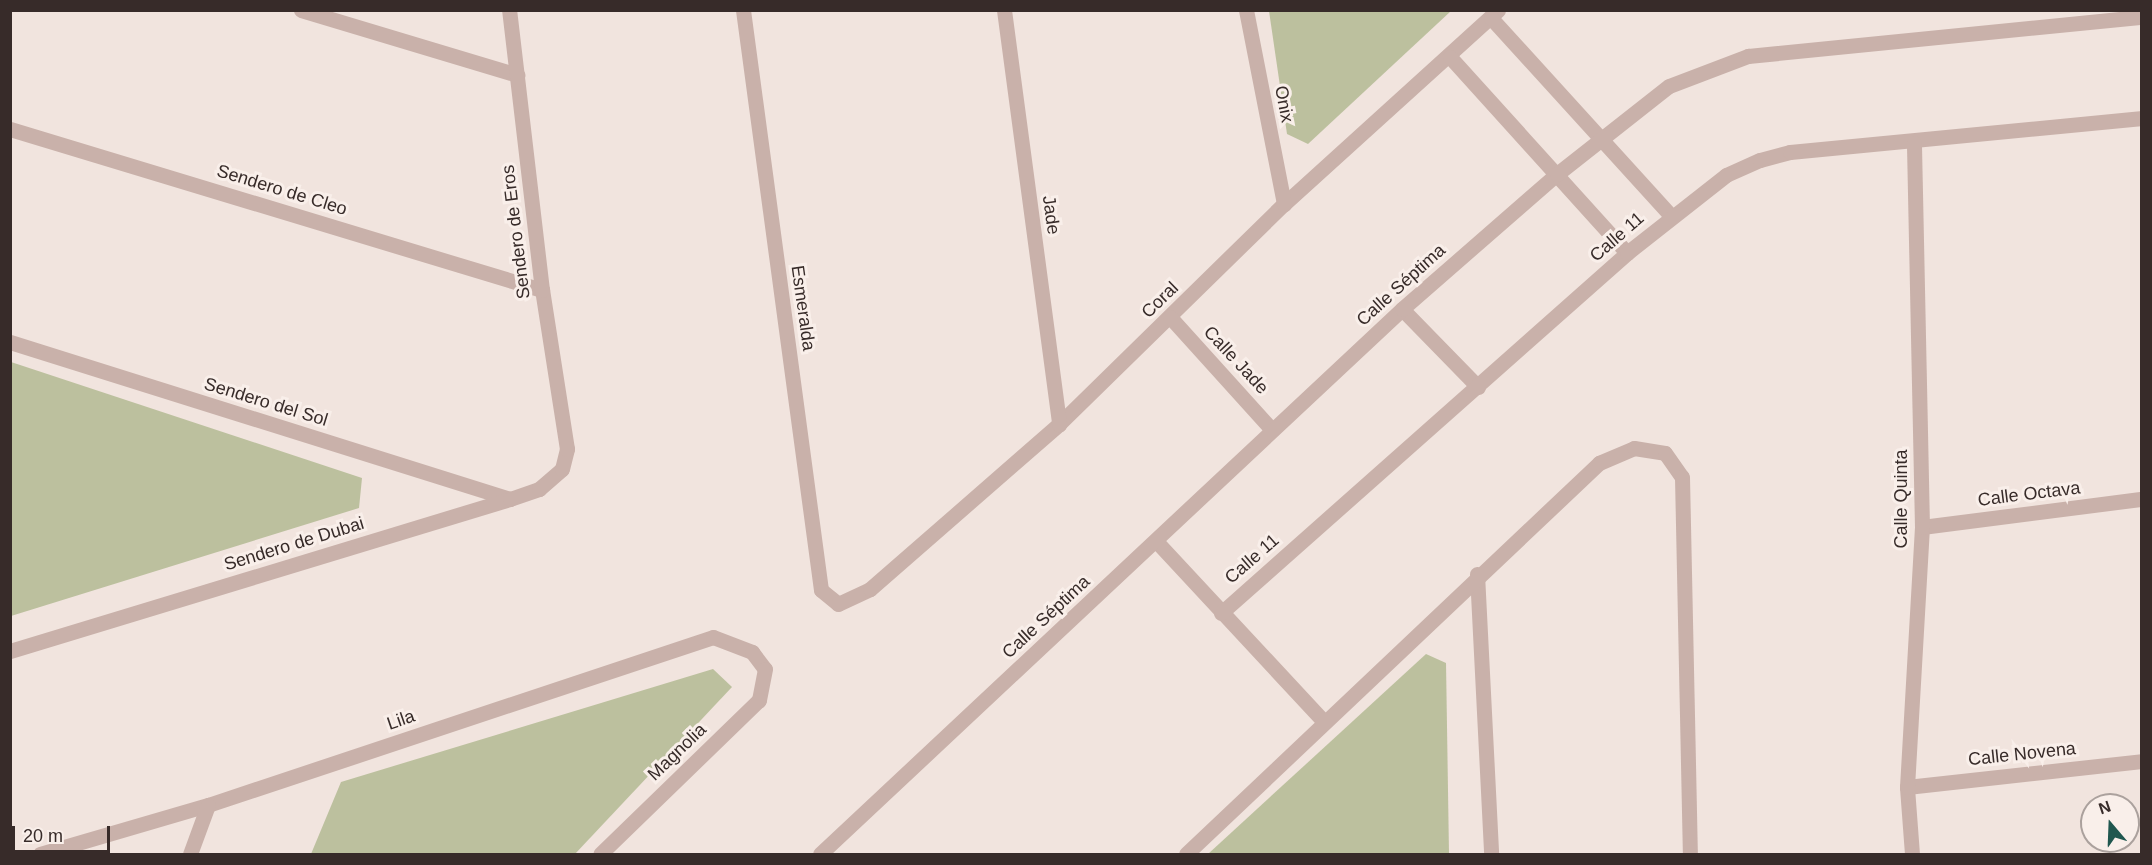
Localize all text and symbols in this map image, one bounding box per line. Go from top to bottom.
street label: Onix [1270,84,1298,124]
street label: Sendero de Cleo [214,160,350,220]
street label: Sendero de Eros [497,164,535,300]
street label: Jade [1038,194,1064,236]
street label: Calle 11 [1585,208,1649,266]
street label: Calle Séptima [1352,239,1450,331]
street label: Esmeralda [786,264,820,352]
street label: Coral [1137,277,1183,323]
street label: Calle Jade [1199,322,1273,398]
street label: Sendero del Sol [202,373,330,431]
street label: Calle Quinta [1890,449,1912,549]
street label: Calle Octava [1977,477,2081,511]
street label: Sendero de Dubai [221,512,367,576]
street label: Calle 11 [1220,530,1284,588]
street label: Calle Séptima [998,571,1094,663]
street label: Lila [384,705,418,735]
street label: Magnolia [643,719,711,785]
street label: Calle Novena [1967,738,2077,770]
north arrow [2080,793,2140,853]
text: N [2096,797,2113,817]
scale bar [15,814,112,852]
text: 20 m [23,826,63,846]

